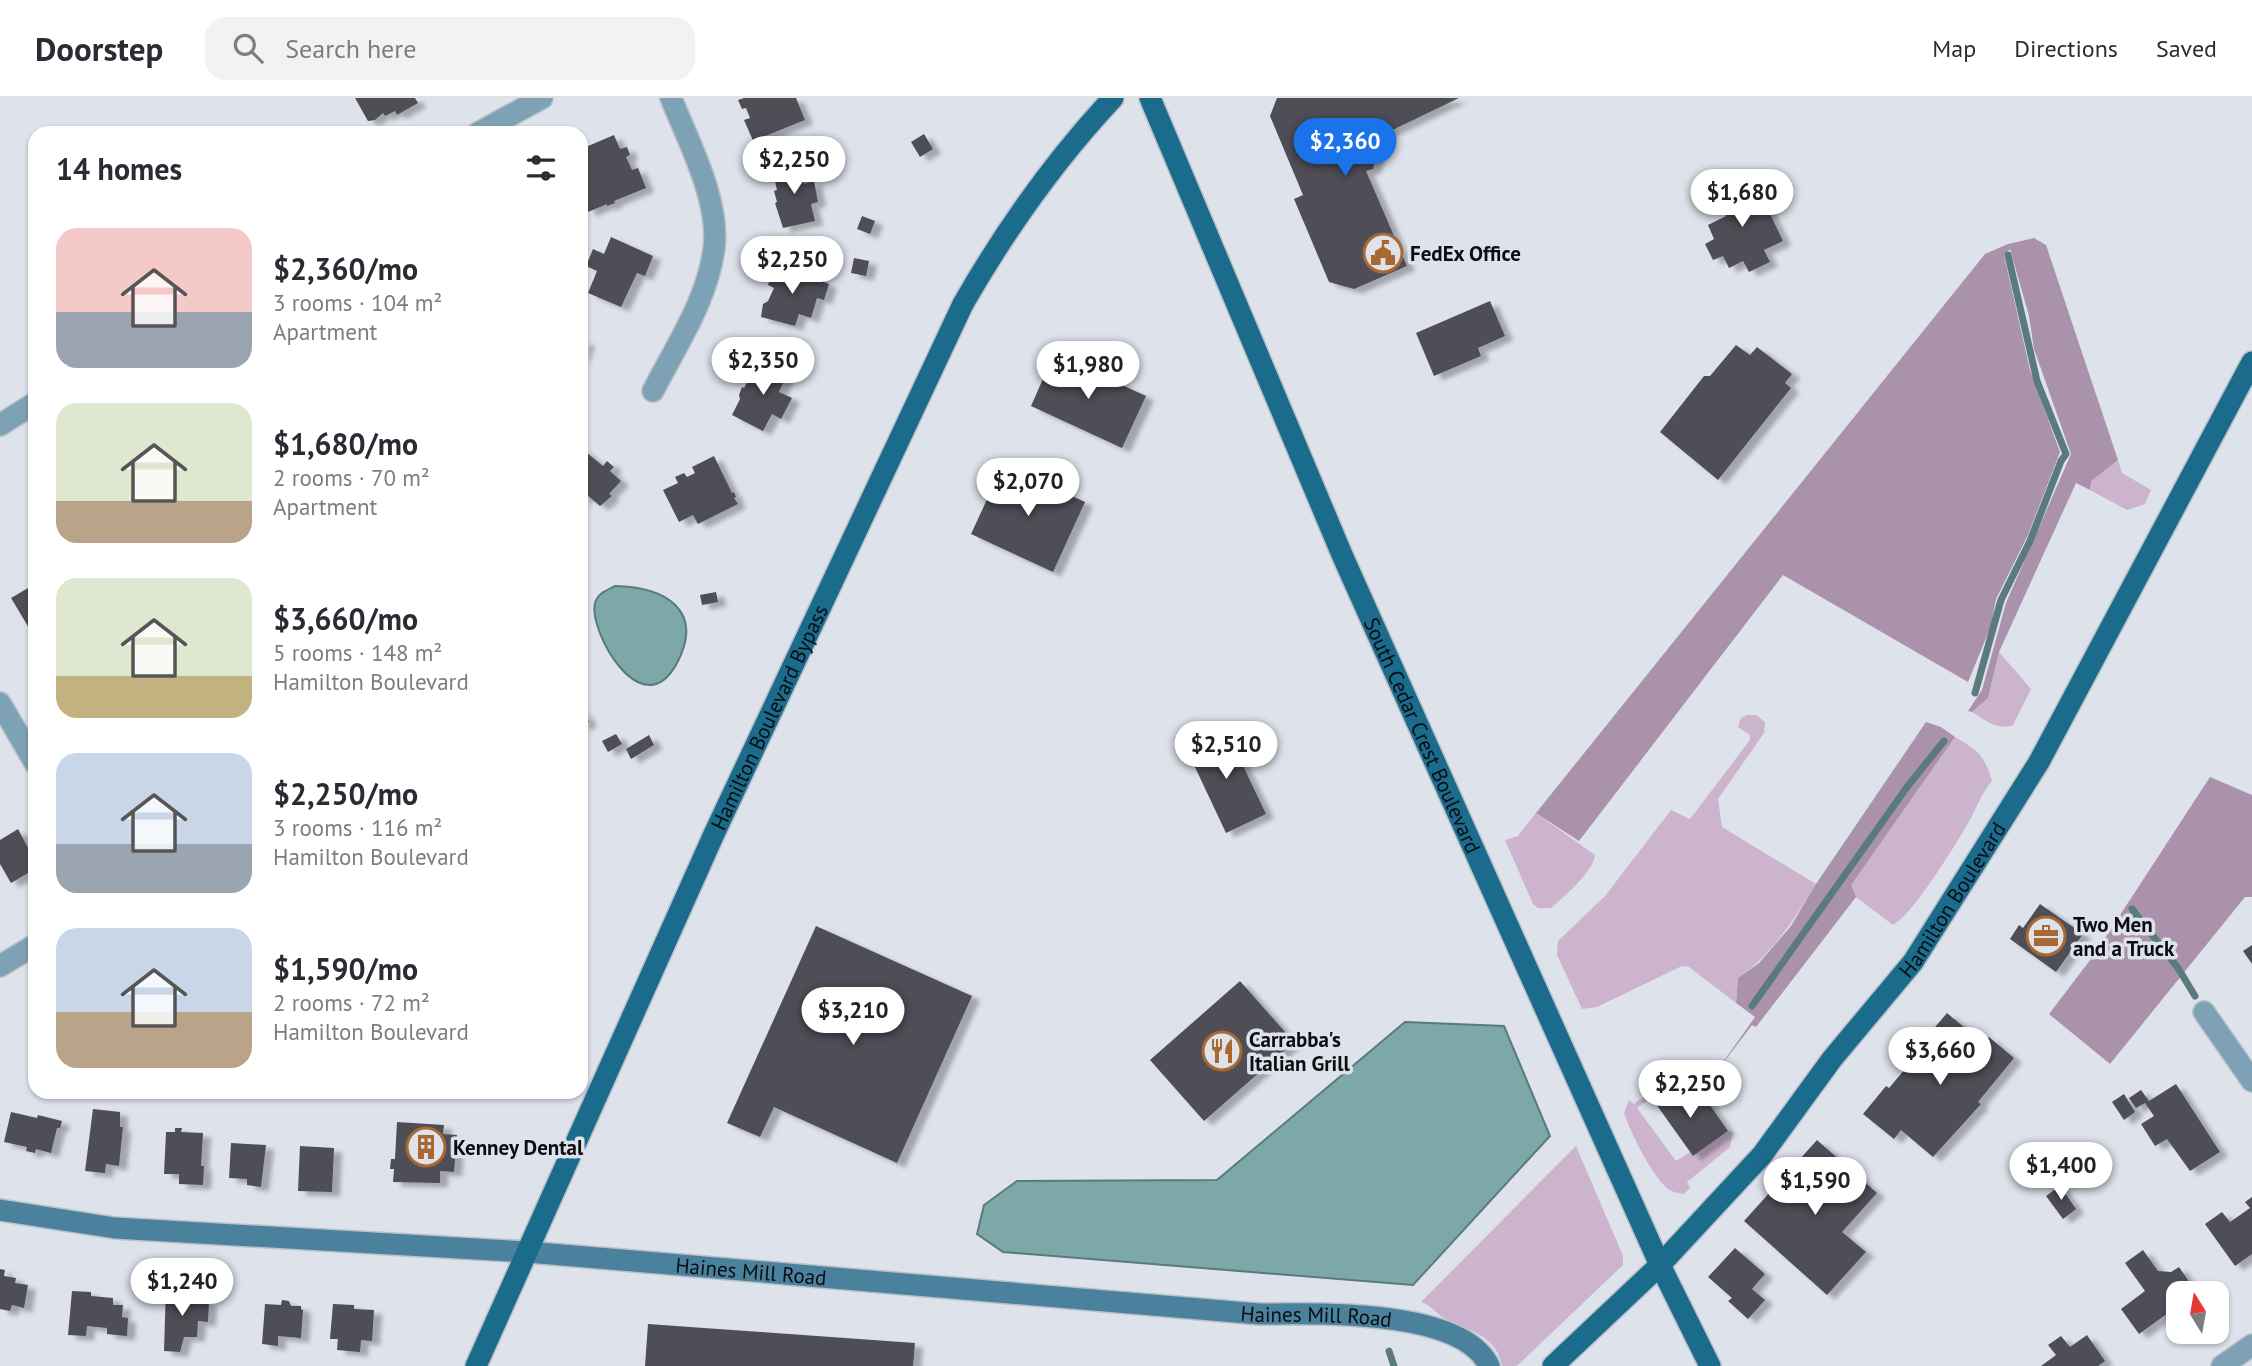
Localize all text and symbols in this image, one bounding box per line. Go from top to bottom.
search box [205,17,695,80]
text: Doorstep [35,27,163,70]
icon: search [229,29,267,67]
text: Search here [285,32,416,65]
text: Map [1932,33,1976,64]
text: Directions [2014,33,2118,64]
text: Saved [2156,33,2217,64]
pin: $2,360 [1288,118,1402,178]
text: $2,360 [1309,126,1381,155]
pin: $2,250 [737,136,851,196]
text: $2,250 [758,144,830,173]
text: 14 homes [56,149,182,188]
icon: filters [522,149,560,187]
pin: $1,680 [1685,170,1799,229]
text: $1,680 [1706,177,1778,206]
public building icon: FedEx Office [1362,232,1404,274]
pin: $2,250 [735,236,849,296]
place label: FedEx Office [1410,240,1521,267]
text: $2,250 [756,244,828,273]
text: $2,360/mo [273,249,418,288]
icon: home [112,256,196,340]
text: 3 rooms · 104 m² [273,288,442,317]
text: Apartment [273,317,377,346]
pin: $2,350 [706,338,820,397]
pin: $1,980 [1031,342,1145,401]
text: $2,350 [727,345,799,374]
text: $1,980 [1052,349,1124,378]
text: $1,680/mo [273,424,418,463]
icon: home [112,431,196,515]
pin: $2,070 [971,458,1085,518]
text: 2 rooms · 70 m² [273,463,430,492]
text: $2,070 [992,466,1064,495]
text: Apartment [273,492,377,521]
text: $3,660/mo [273,599,418,638]
street label: Hamilton Boulevard Bypass [704,600,833,834]
icon: home [112,606,196,690]
street label: South Cedar Crest Boulevard [1358,613,1487,857]
text: 5 rooms · 148 m² [273,638,442,667]
text: Hamilton Boulevard [273,667,469,696]
pin: $2,510 [1169,722,1283,781]
text: $2,510 [1190,729,1262,758]
text: $2,250/mo [273,774,418,813]
icon: home [112,781,196,865]
text: 3 rooms · 116 m² [273,813,442,842]
street label: Hamilton Boulevard [1893,817,2011,983]
text: Hamilton Boulevard [273,842,469,871]
place label: Two Men and a Truck [2073,911,2175,962]
office icon: Two Men and a Truck [2025,915,2067,957]
text: $1,590/mo [273,949,418,988]
icon: home [112,956,196,1040]
text: 2 rooms · 72 m² [273,988,430,1017]
pin: $3,210 [796,988,910,1047]
text: $3,210 [817,995,889,1024]
text: Hamilton Boulevard [273,1017,469,1046]
place label: Carrabba's Italian Grill [1249,1026,1350,1077]
pin: $3,660 [1883,1028,1997,1087]
restaurant icon: Carrabba's Italian Grill [1201,1030,1243,1072]
text: $3,660 [1904,1035,1976,1064]
pin: $2,250 [1633,1060,1747,1120]
text: $2,250 [1654,1068,1726,1097]
building icon: Kenney Dental [405,1126,447,1168]
place label: Kenney Dental [453,1134,584,1161]
pin: $1,400 [2004,1142,2118,1202]
text: $1,400 [2025,1150,2097,1179]
pin: $1,590 [1758,1158,1872,1217]
text: $1,590 [1779,1165,1851,1194]
street label: Haines Mill Road [674,1251,828,1291]
pin: $1,240 [125,1258,239,1318]
text: $1,240 [146,1266,218,1295]
north arrow [2166,1281,2230,1344]
map controls [2166,1281,2229,1344]
street label: Haines Mill Road [1239,1299,1394,1333]

